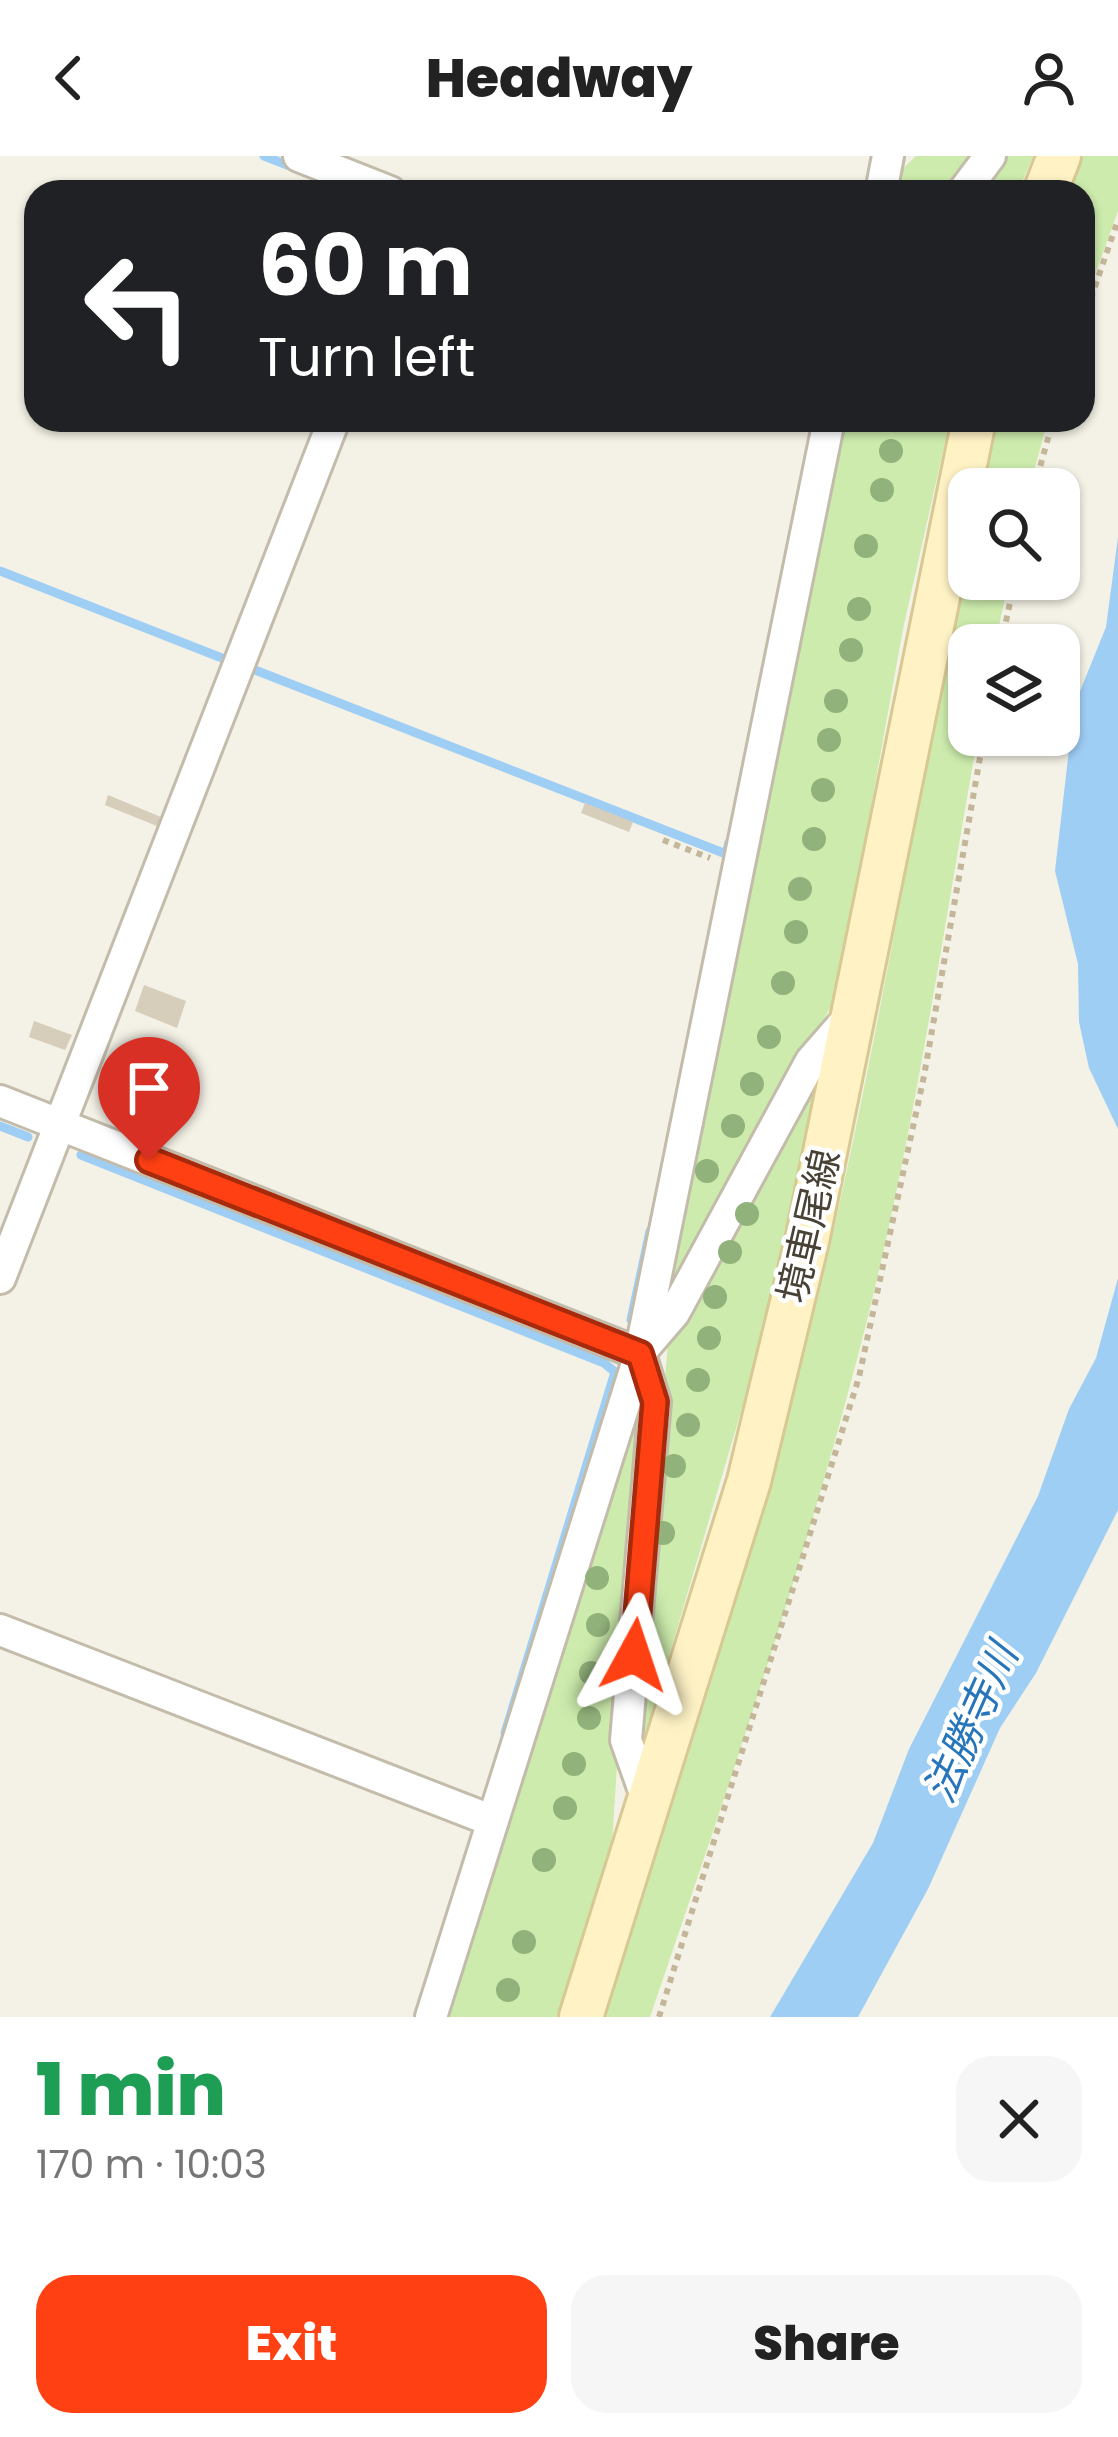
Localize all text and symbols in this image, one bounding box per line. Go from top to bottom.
text: Headway [426,40,692,116]
icon: back [36,45,102,111]
icon: person [1016,45,1082,111]
text: 60 m [258,207,473,324]
icon: left [60,228,216,384]
text: Turn left [258,319,475,395]
map controls [948,468,1080,756]
button: search [948,468,1080,600]
button: layers [948,624,1080,756]
pin [98,1037,200,1160]
icon: arrive [116,1055,182,1121]
street label: 境車尾線 [765,1144,853,1308]
position arrow [571,1592,697,1718]
water label: 法勝寺川 [910,1631,1034,1812]
text: 1 min [36,2039,226,2140]
button: close [956,2056,1082,2182]
text: 170 m · 10:03 [36,2137,267,2192]
button: Exit [36,2275,547,2413]
button: Share [571,2275,1082,2413]

